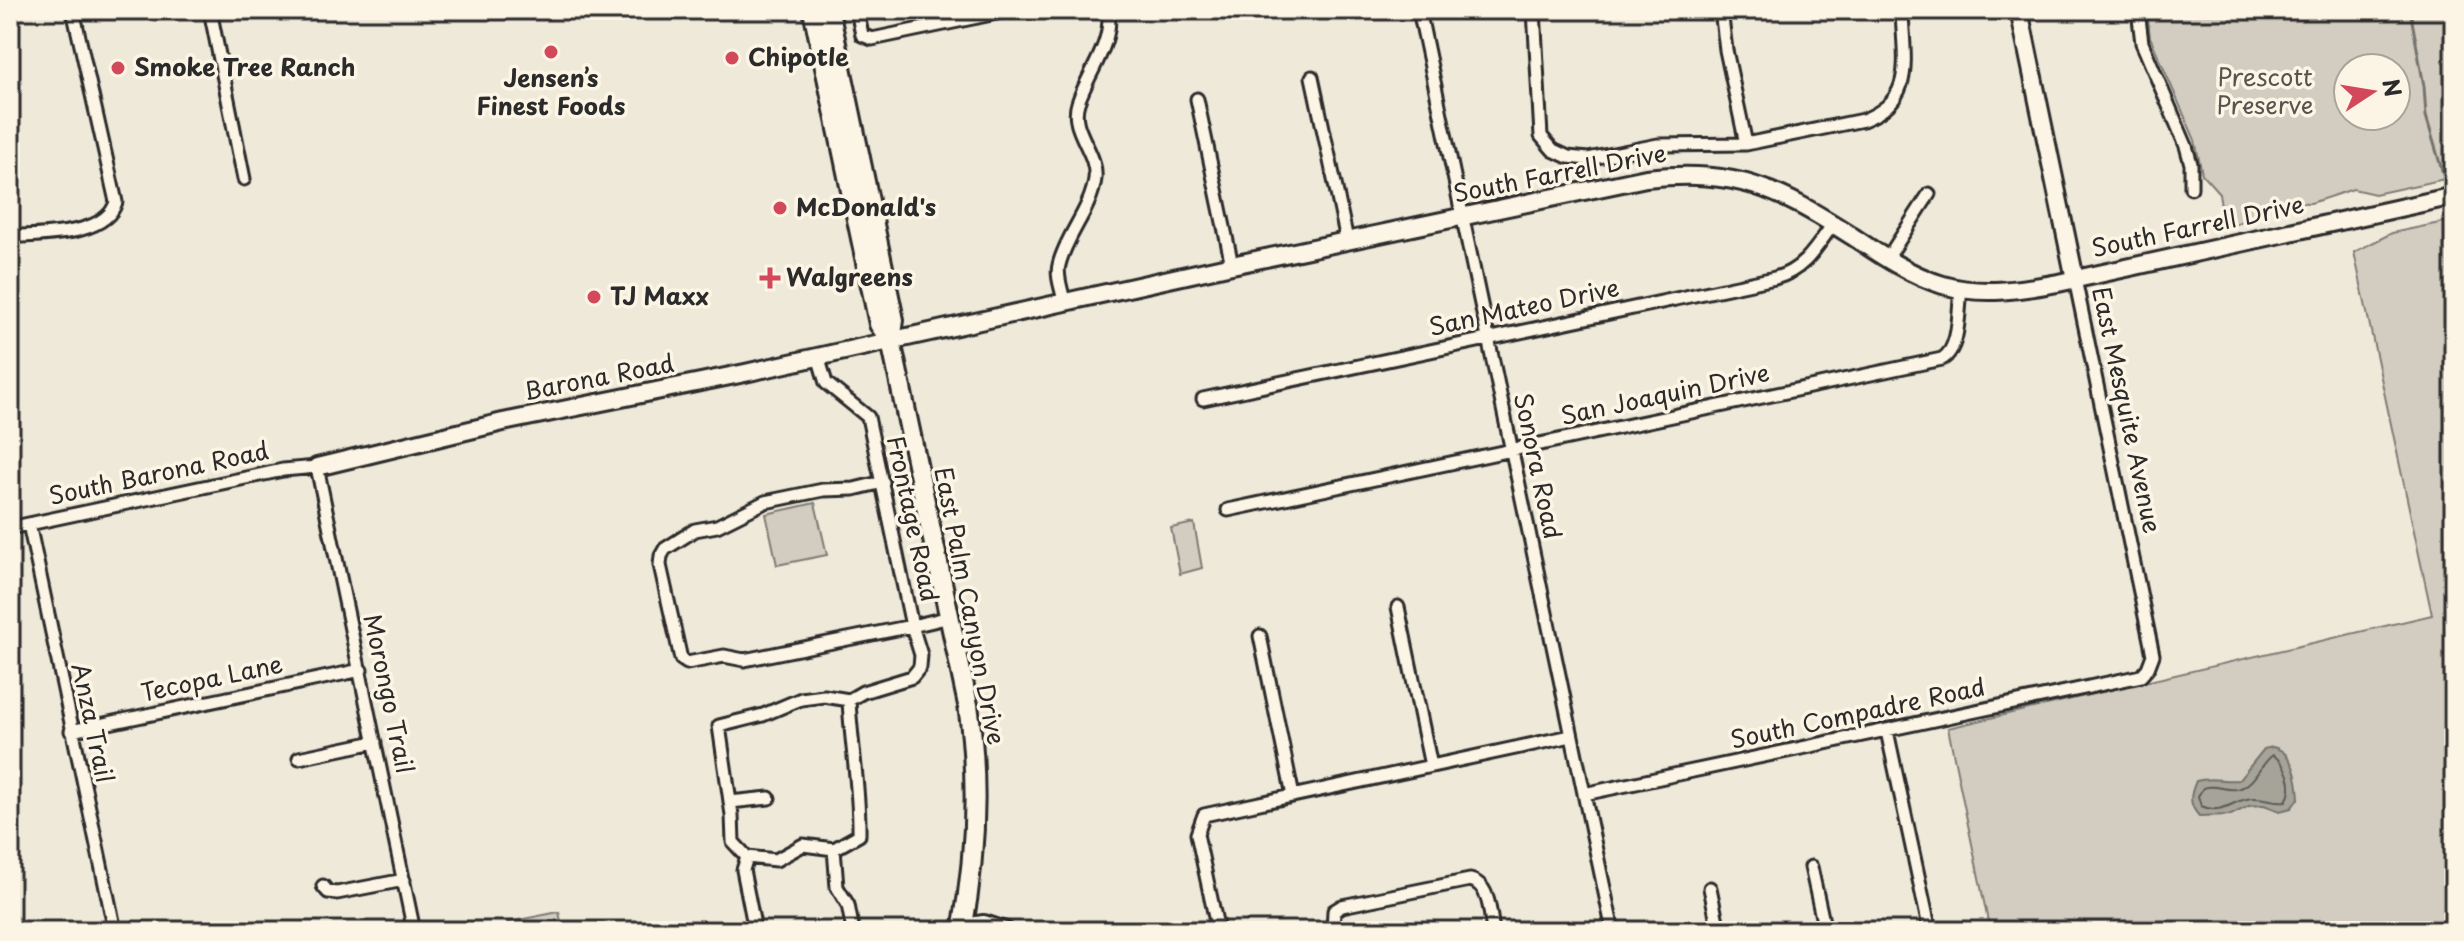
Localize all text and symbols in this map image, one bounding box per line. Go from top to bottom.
place label: Chipotle [748,38,849,74]
marker: Jensen’s Finest Foods [542,43,560,61]
place label: Smoke Tree Ranch [134,48,355,84]
marker: Chipotle [723,49,741,67]
north arrow [2332,52,2412,132]
park label: Prescott Preserve [2216,58,2314,122]
marker: Smoke Tree Ranch [109,59,127,77]
place label: Jensen’s Finest Foods [477,59,626,123]
text: N [2375,76,2411,99]
street label: South Farrell Drive [1450,134,1669,210]
street label: South Farrell Drive [2088,185,2307,265]
place label: McDonald's [796,188,936,224]
marker: McDonald's [771,199,789,217]
place label: Walgreens [786,258,913,294]
street label: San Mateo Drive [1425,268,1622,344]
marker: Walgreens [761,269,779,287]
place label: TJ Maxx [610,277,709,313]
street label: East Mesquite Avenue [2084,283,2172,536]
marker: TJ Maxx [585,288,603,306]
street label: Barona Road [520,344,677,408]
street label: San Joaquin Drive [1557,353,1772,433]
street label: Sonora Road [1506,389,1572,542]
street label: South Barona Road [45,431,272,513]
street label: Frontage Road [879,432,949,605]
street label: East Palm Canyon Drive [926,464,1016,748]
street label: Morongo Trail [355,610,424,777]
street label: Tecopa Lane [137,644,286,710]
street label: Anza Trail [64,659,124,786]
street label: South Compadre Road [1727,667,1988,757]

